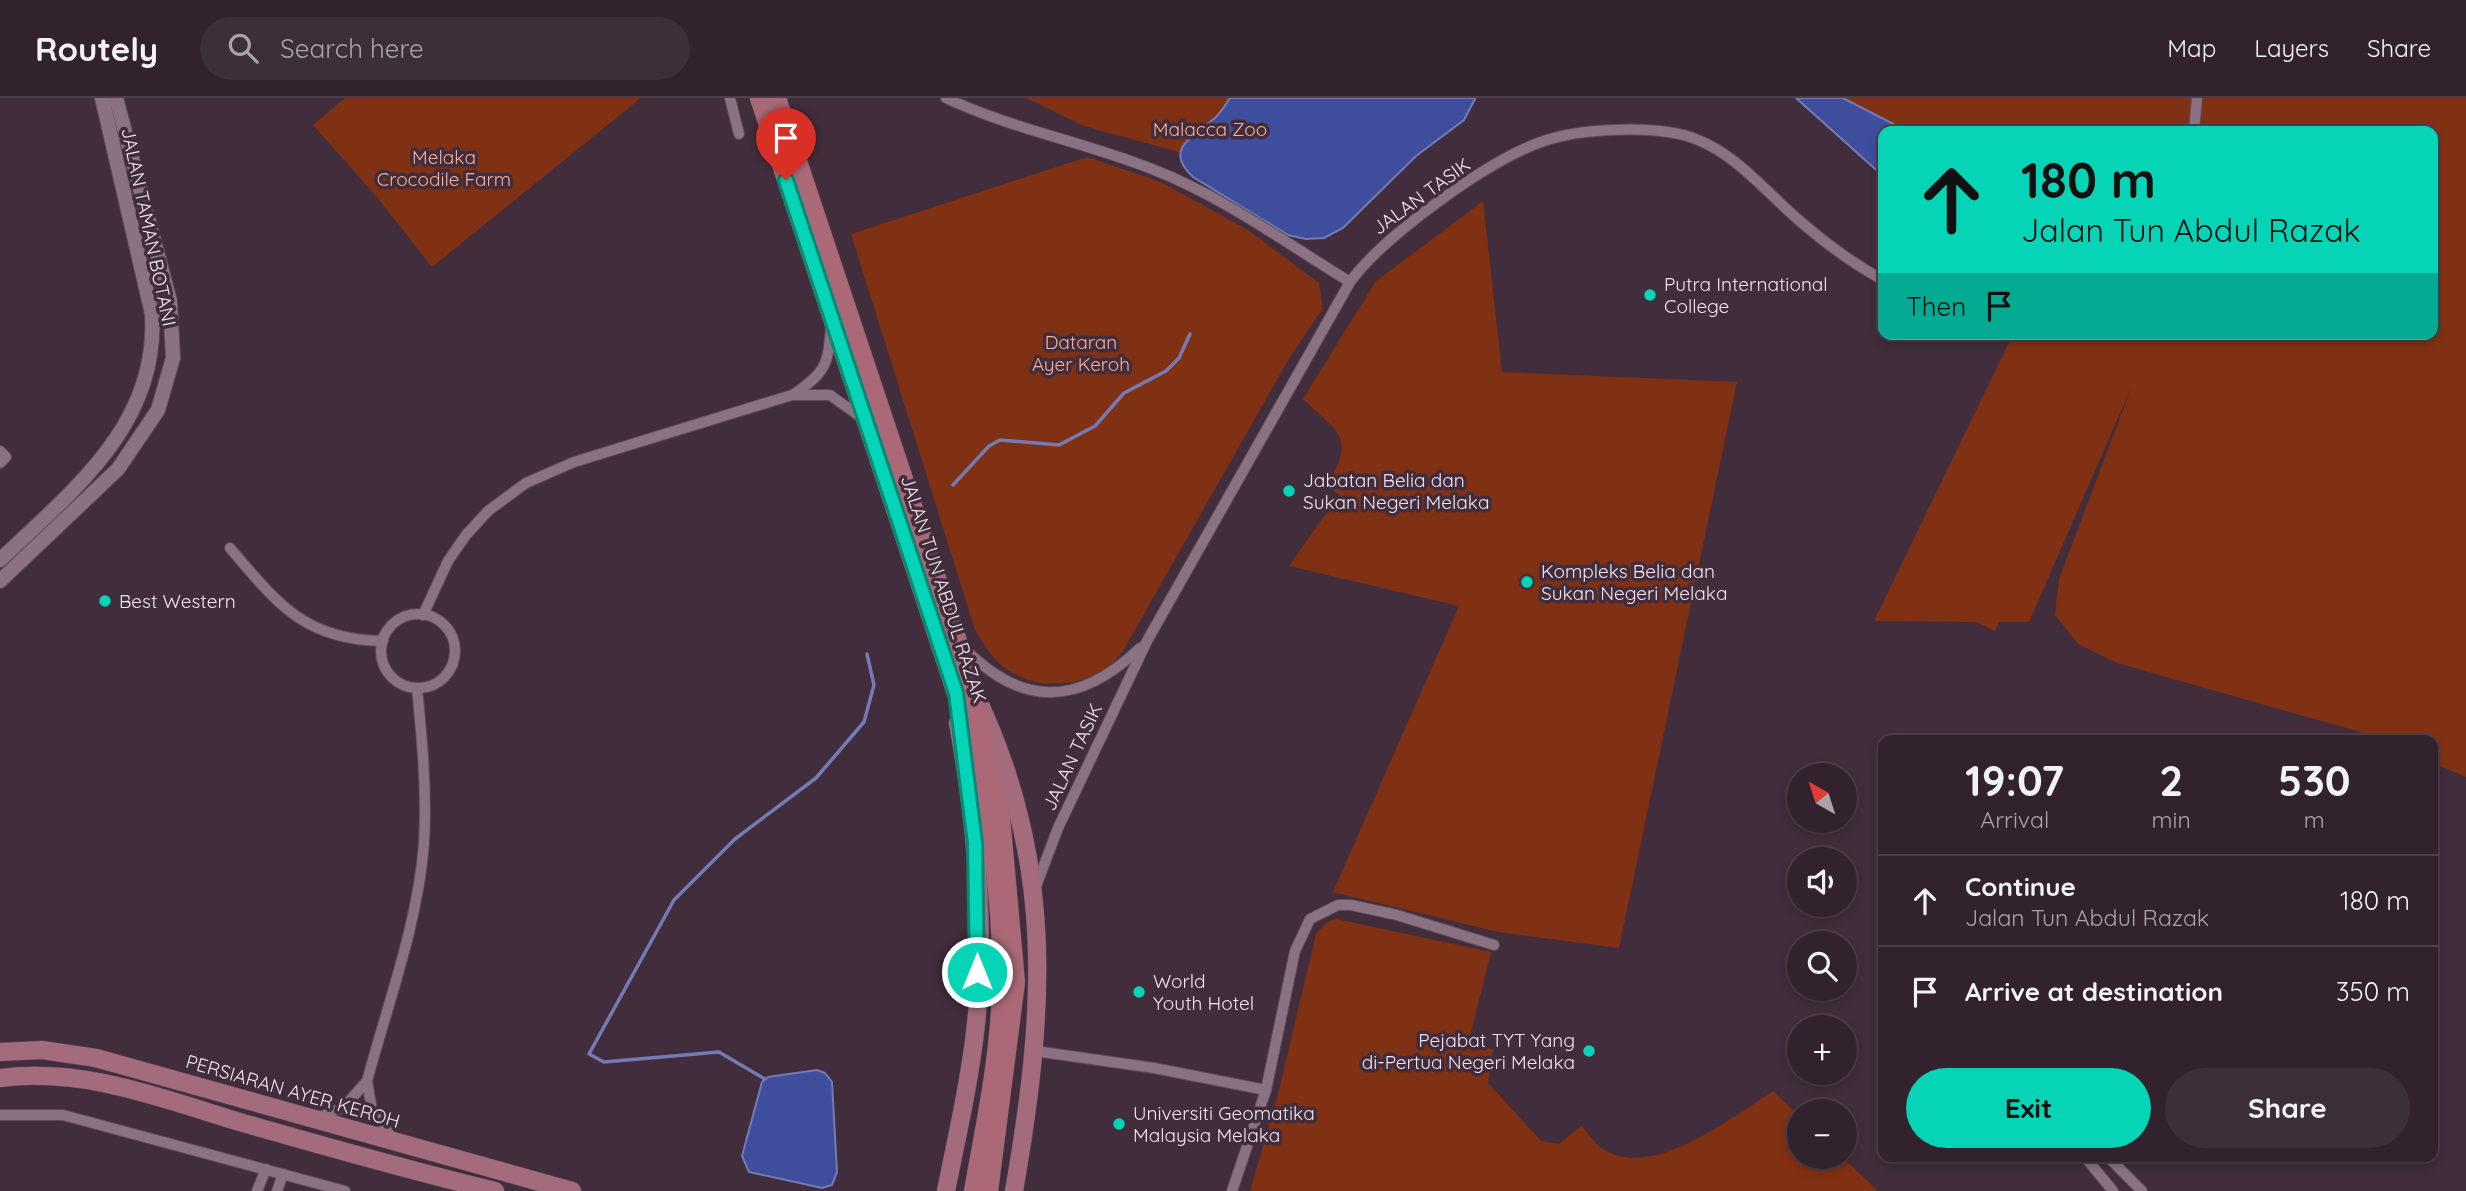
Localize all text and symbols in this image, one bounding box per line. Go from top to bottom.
search box [200,17,690,80]
text: Routely [35,28,158,69]
icon: search [224,29,262,67]
text: Search here [280,32,424,65]
text: Map [2167,33,2216,63]
text: Layers [2254,33,2329,63]
text: Share [2367,33,2431,63]
pin [756,108,816,180]
park label: Malacca Zoo [1153,117,1267,141]
icon: arrive [767,119,805,157]
street label: JALAN TAMAN BOTANI [116,126,182,328]
park label: Melaka Crocodile Farm [377,145,511,191]
text: 180 m [2021,149,2156,210]
street label: JALAN TASIK [1367,152,1475,240]
icon: ahead [1906,154,1997,245]
text: Jalan Tun Abdul Razak [2021,210,2361,250]
place label: Putra International College [1664,272,1828,318]
marker: Putra International College [1642,287,1658,303]
icon: arrive [1980,287,2018,325]
text: Then [1906,290,1966,323]
park label: Dataran Ayer Keroh [1032,330,1130,376]
place label: Jabatan Belia dan Sukan Negeri Melaka [1303,468,1489,514]
street label: JALAN TUN ABDUL RAZAK [896,472,992,706]
marker: Jabatan Belia dan Sukan Negeri Melaka [1281,483,1297,499]
place label: Kompleks Belia dan Sukan Negeri Melaka [1541,559,1727,605]
marker: Kompleks Belia dan Sukan Negeri Melaka [1519,574,1535,590]
place label: Best Western [119,589,236,613]
marker: Best Western [97,593,113,609]
street label: JALAN TASIK [1037,700,1107,814]
text: 19:07 [1965,754,2064,807]
text: 2 [2159,754,2183,807]
text: 530 [2278,754,2351,807]
north arrow [1787,763,1857,833]
map controls [1787,763,1857,1169]
text: Arrival [1980,805,2049,834]
text: min [2152,805,2191,834]
text: m [2304,805,2325,834]
button: sound [1787,847,1857,917]
text: Continue [1965,870,2076,903]
icon: ahead [1906,882,1944,920]
text: 180 m [2340,884,2410,917]
text: Jalan Tun Abdul Razak [1965,903,2209,932]
button: search [1787,931,1857,1001]
position arrow [940,935,1014,1009]
place label: World Youth Hotel [1153,969,1254,1015]
icon: arrive [1906,973,1944,1011]
text: Arrive at destination [1965,975,2223,1008]
text: 350 m [2336,975,2410,1008]
marker: World Youth Hotel [1131,984,1147,1000]
button: + [1787,1015,1857,1085]
place label: Pejabat TYT Yang di-Pertua Negeri Melaka [1362,1028,1575,1074]
marker: Pejabat TYT Yang di-Pertua Negeri Melaka [1581,1043,1597,1059]
street label: PERSIARAN AYER KEROH [183,1049,403,1133]
button: Exit [1906,1068,2151,1148]
button: Share [2165,1068,2410,1148]
button: − [1787,1099,1857,1169]
place label: Universiti Geomatika Malaysia Melaka [1133,1101,1315,1147]
marker: Universiti Geomatika Malaysia Melaka [1111,1116,1127,1132]

